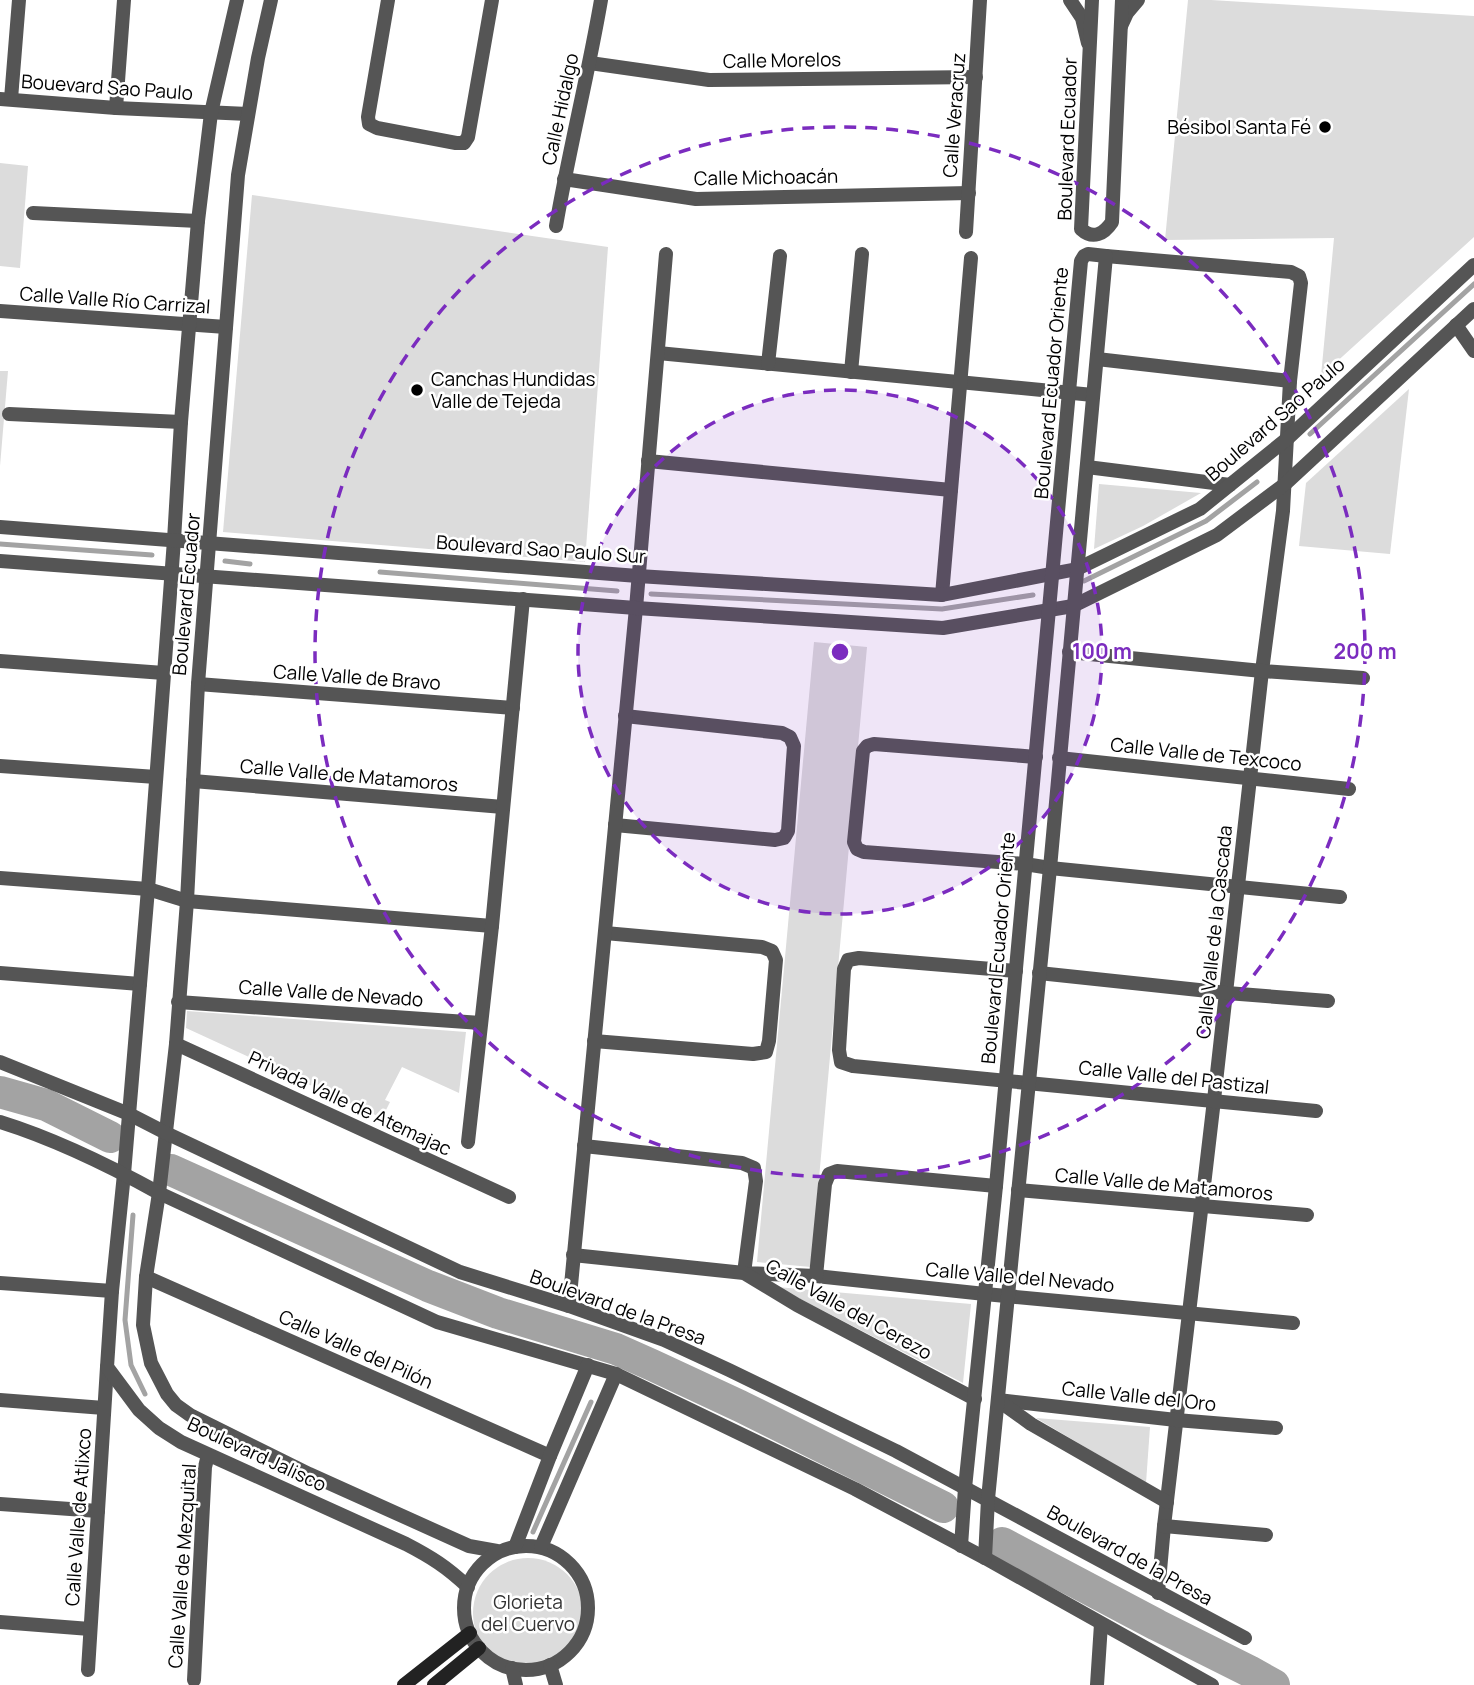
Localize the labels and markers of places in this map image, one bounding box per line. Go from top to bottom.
place label: Bésibol Santa Fé [1167,114,1311,140]
marker: Bésibol Santa Fé [1317,119,1333,135]
place label: Canchas Hundidas Valle de Tejeda [431,366,596,414]
marker: Canchas Hundidas Valle de Tejeda [409,382,425,398]
centre of rings [828,640,852,664]

